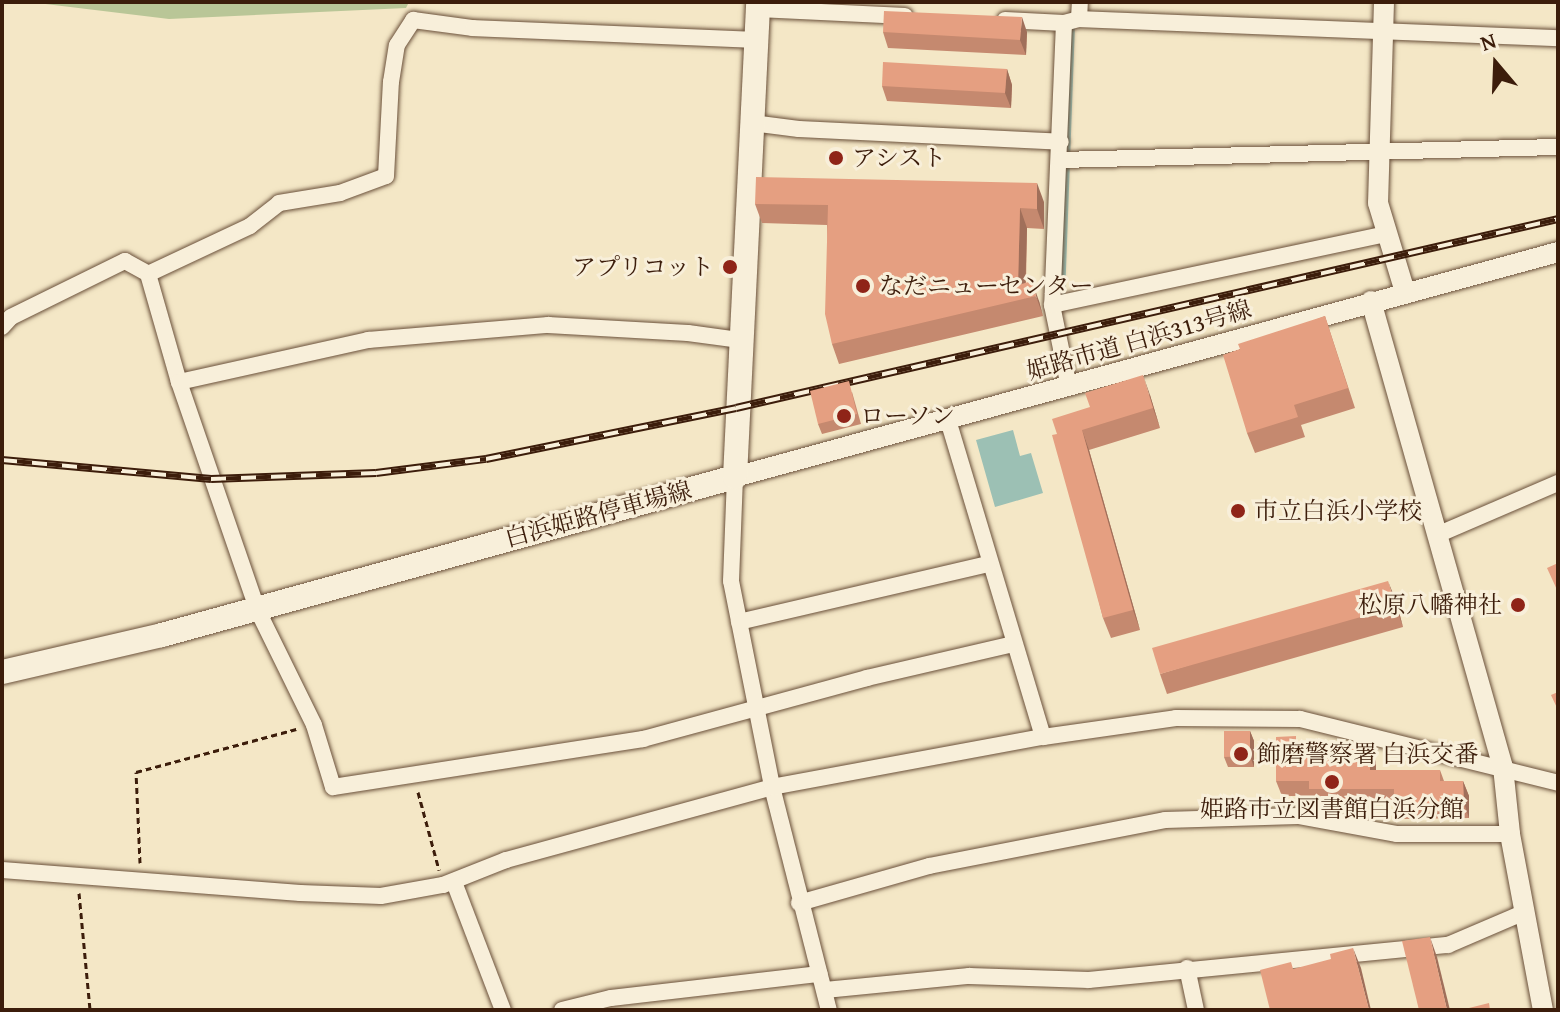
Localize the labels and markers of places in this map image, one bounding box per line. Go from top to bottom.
place label: アシスト [852,144,948,172]
marker: アシスト [827,149,845,167]
place label: アプリコット [570,253,714,281]
marker: アプリコット [721,258,739,276]
place label: なだニューセンター [879,272,1095,300]
marker: なだニューセンター [854,277,872,295]
place label: ローソン [860,402,956,430]
marker: ローソン [835,407,853,425]
place label: 市立白浜小学校 [1254,497,1422,525]
marker: 市立白浜小学校 [1229,502,1247,520]
place label: 松原八幡神社 [1358,591,1502,619]
marker: 松原八幡神社 [1509,596,1527,614]
place label: 飾磨警察署 白浜交番 [1257,740,1478,768]
marker: 飾磨警察署 白浜交番 [1232,745,1250,763]
marker: 姫路市立図書館白浜分館 [1323,773,1341,791]
place label: 姫路市立図書館白浜分館 [1200,795,1464,823]

